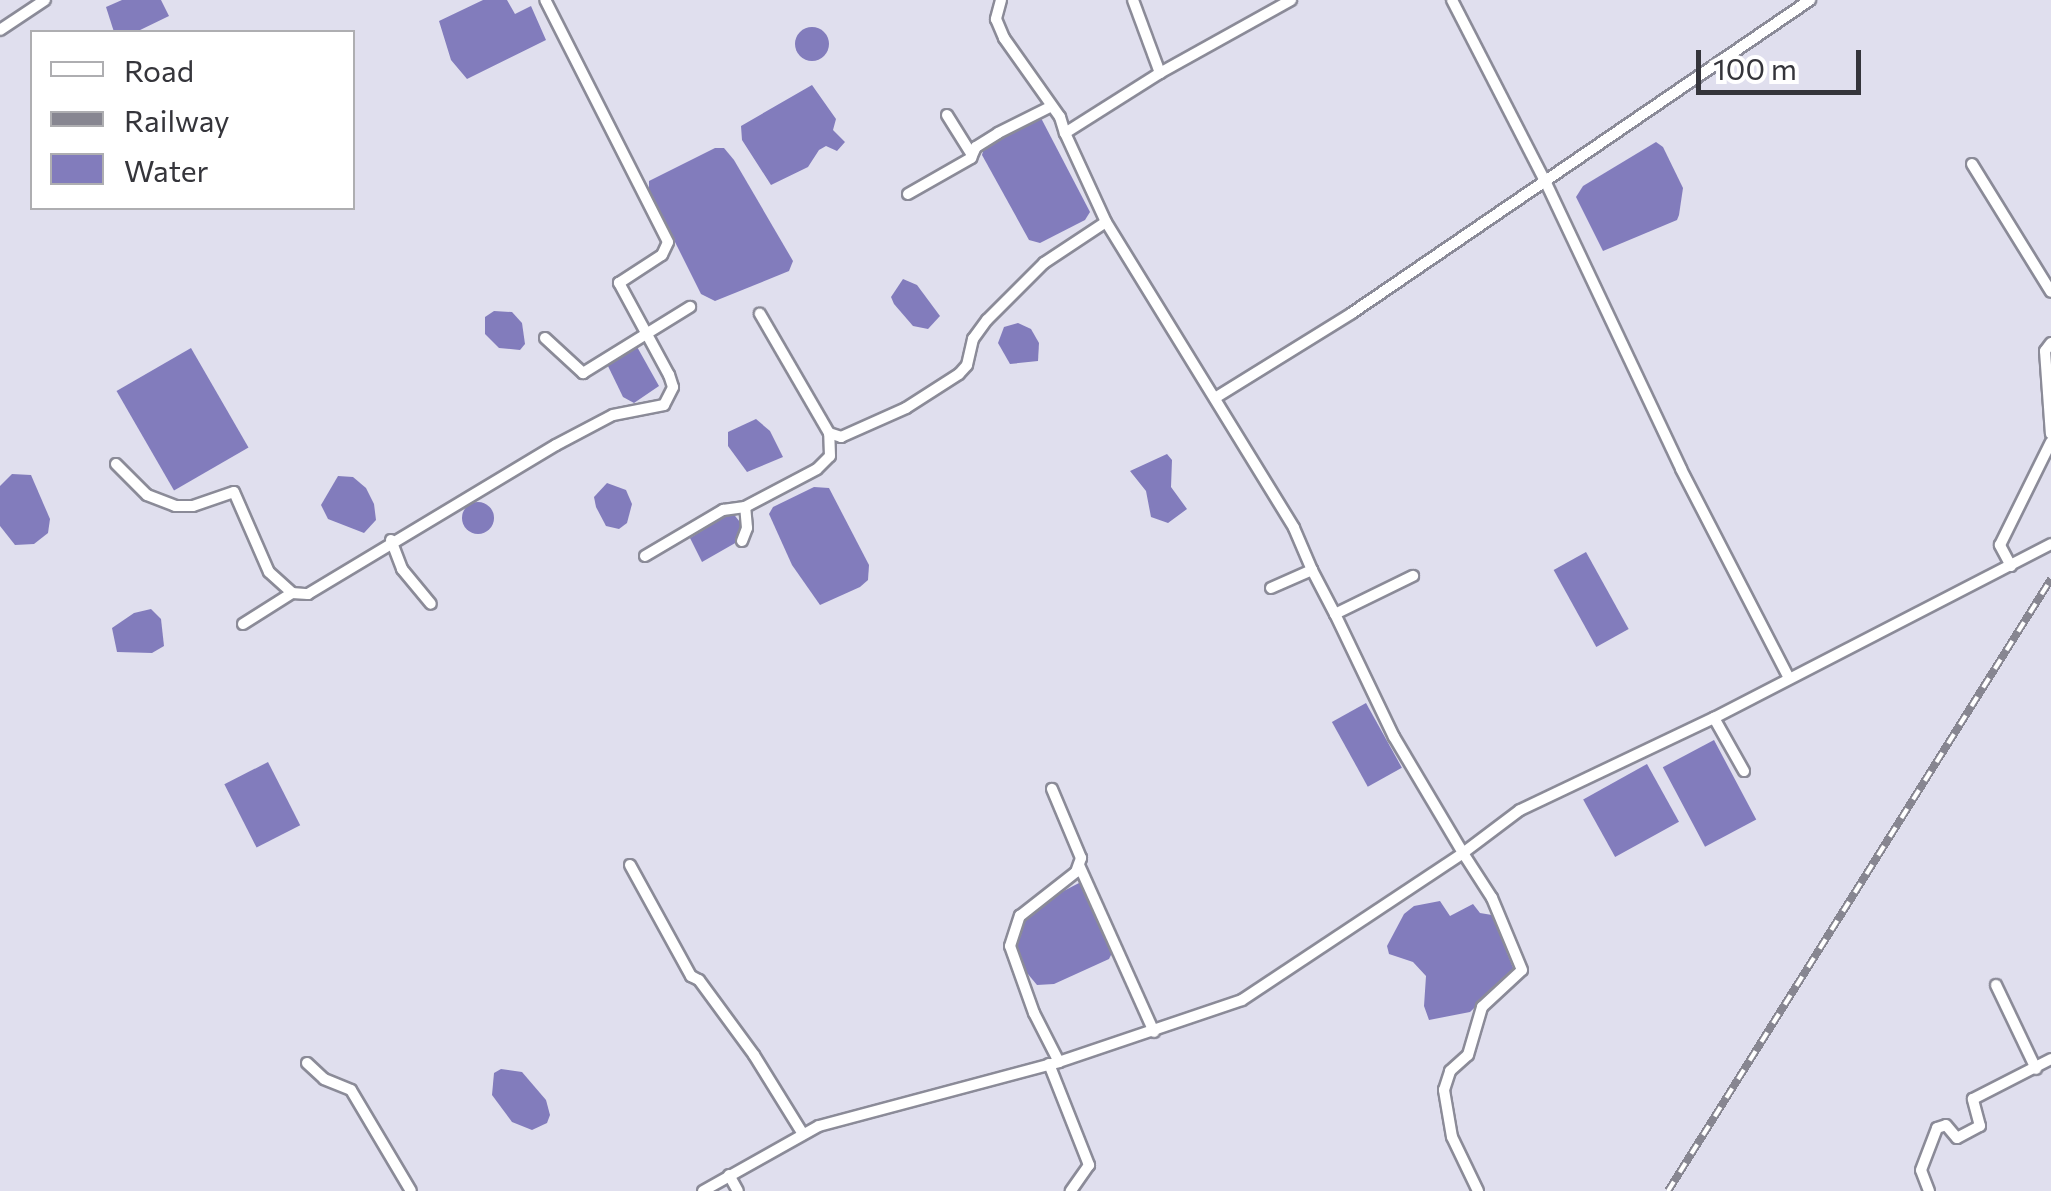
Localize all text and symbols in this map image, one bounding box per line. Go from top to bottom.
legend [30,30,355,210]
scale bar [1701,30,1866,92]
text: 100 m [1713,49,1797,86]
text: Road [124,51,194,88]
text: Railway [124,101,230,138]
text: Water [124,151,209,188]

